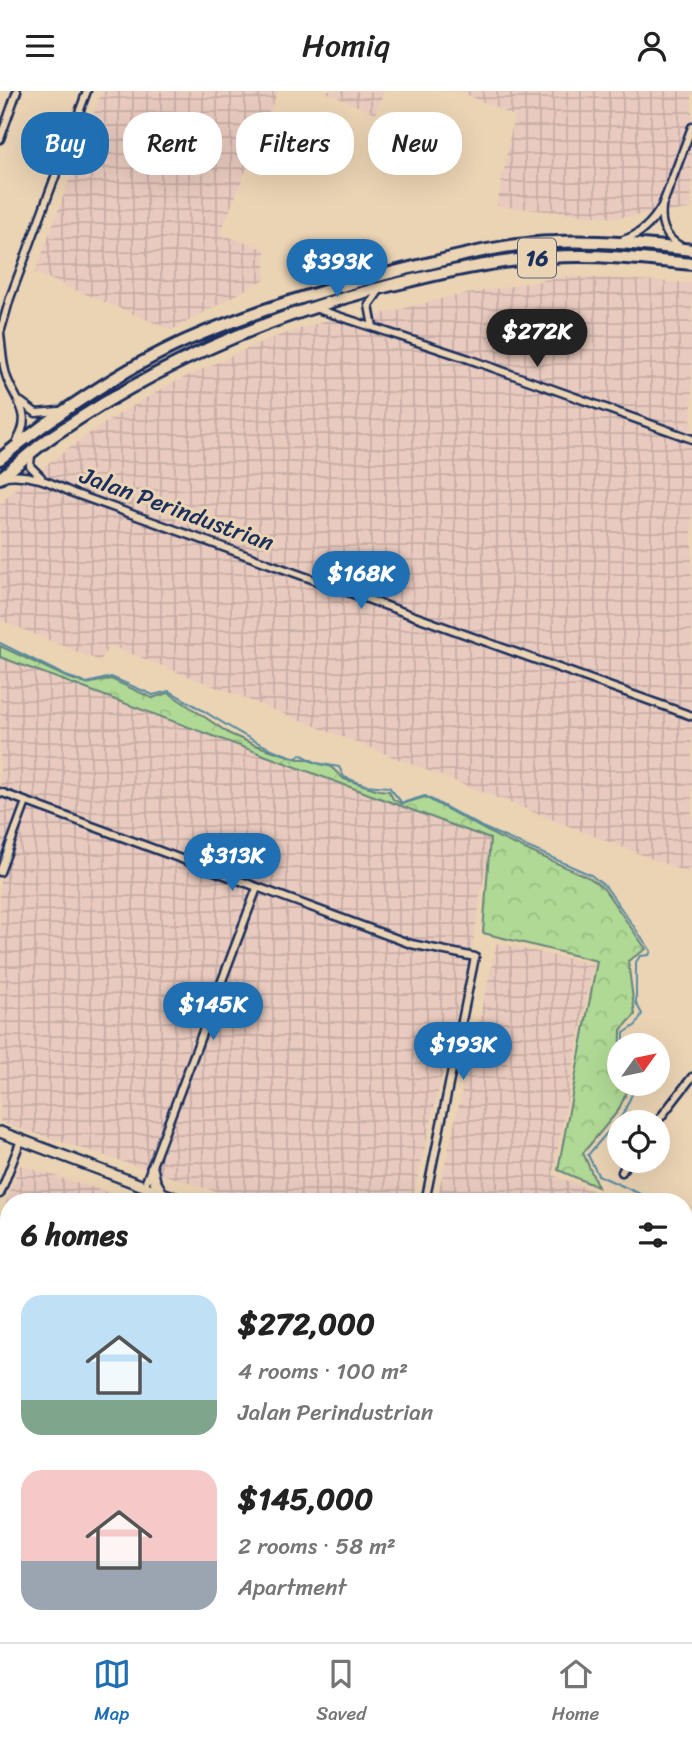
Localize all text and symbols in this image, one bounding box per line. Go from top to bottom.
text: Homiq [302,17,390,74]
icon: menu [21,27,59,65]
icon: person [633,27,671,65]
chip: Buy [21,112,109,175]
chip: Rent [123,112,222,175]
chip: Filters [236,112,354,175]
chip: New [368,112,462,175]
pin: $393K [288,239,386,299]
road number: 16 [518,239,556,277]
text: $393K [303,241,371,282]
pin: $272K [488,309,586,369]
text: $272K [502,311,572,352]
street label: Jalan Perindustrian [73,454,280,564]
pin: $168K [312,552,410,611]
text: $168K [328,553,394,594]
pin: $313K [183,833,281,893]
text: $313K [200,835,264,876]
pin: $145K [164,983,262,1042]
text: $145K [179,984,247,1025]
pin: $193K [414,1023,512,1082]
text: $193K [430,1024,496,1065]
north arrow [607,1033,670,1095]
map controls [607,1033,670,1173]
button: locate [607,1110,670,1173]
text: 6 homes [21,1208,128,1262]
icon: filters [634,1216,672,1254]
text: $272,000 [238,1297,375,1351]
icon: home [77,1323,161,1407]
text: 4 rooms · 100 m² [238,1351,408,1392]
text: Jalan Perindustrian [238,1392,433,1433]
text: $145,000 [238,1472,373,1526]
icon: home [77,1498,161,1582]
text: 2 rooms · 58 m² [238,1526,396,1567]
text: Apartment [238,1567,347,1608]
tab: Map [93,1655,131,1730]
tab: Saved [316,1655,366,1730]
tab: Home [552,1655,599,1730]

